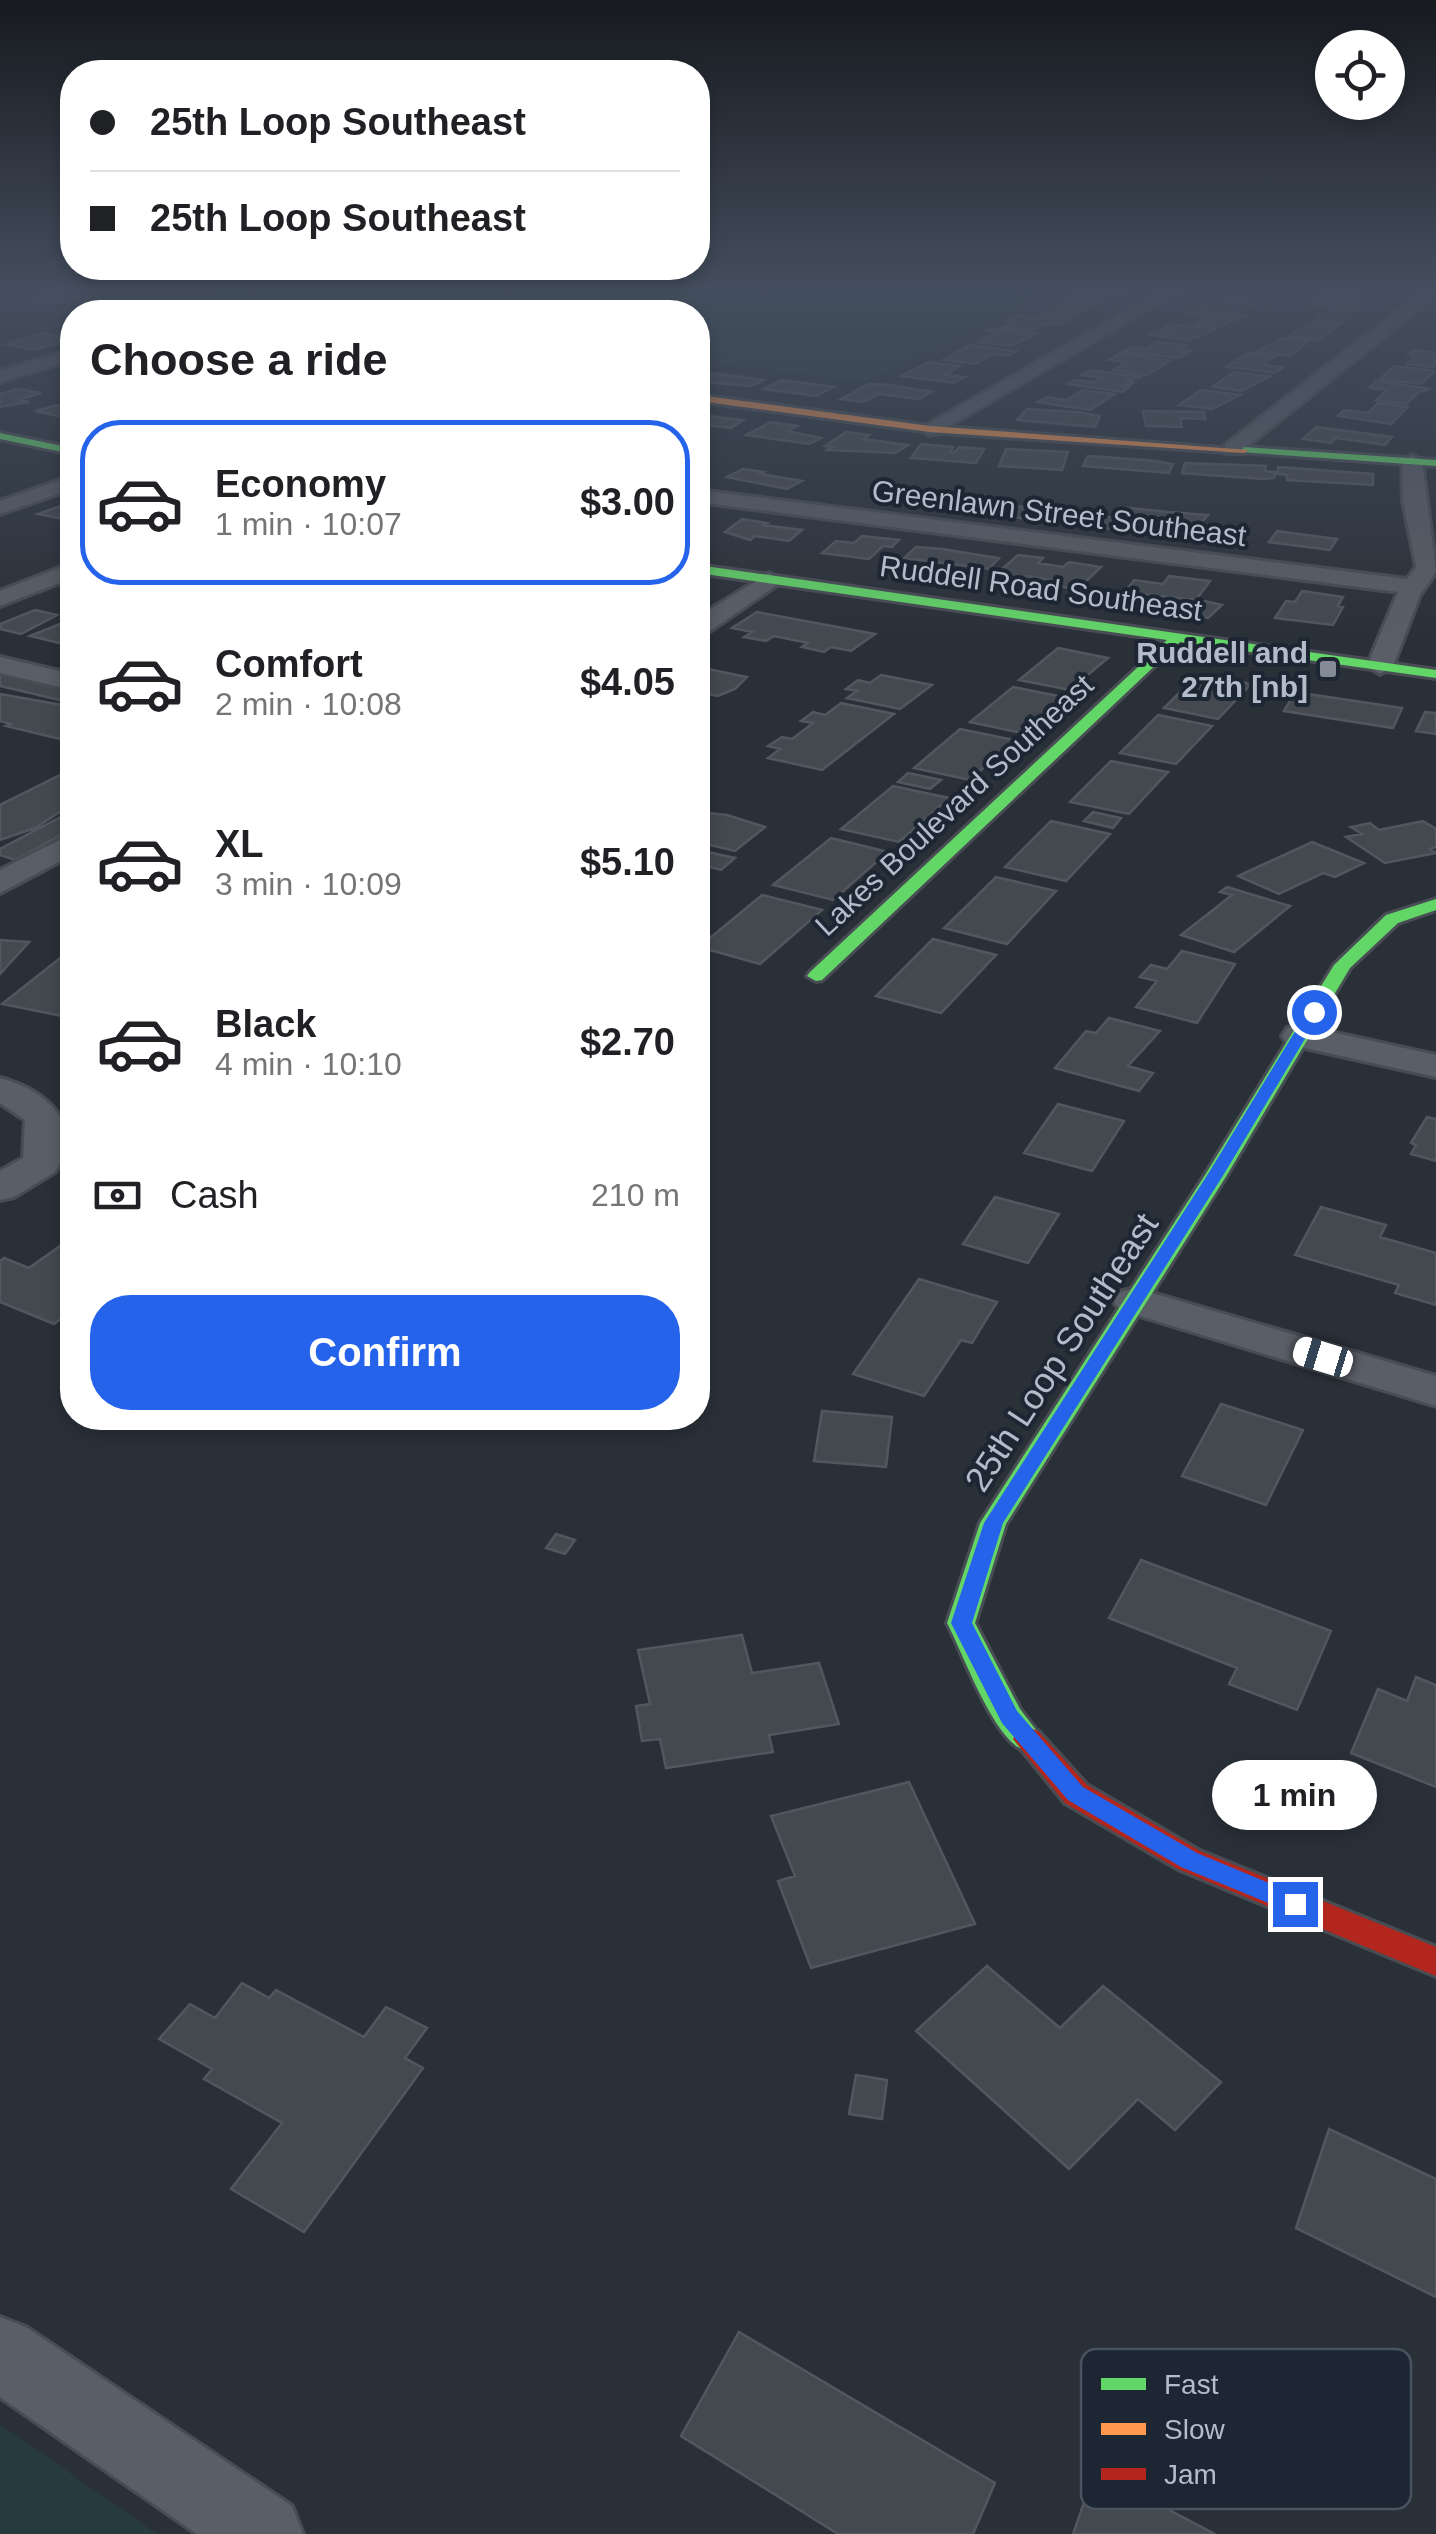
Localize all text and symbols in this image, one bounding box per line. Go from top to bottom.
map controls [1315,30,1405,120]
button: locate [1315,30,1405,120]
text: 25th Loop Southeast [150,101,526,143]
text: 25th Loop Southeast [150,197,526,239]
text: Choose a ride [90,334,388,385]
icon: car [95,458,185,548]
text: Economy [215,463,386,505]
street label: Greenlawn Street Southeast [870,474,1249,552]
text: $3.00 [580,481,675,523]
text: 1 min · 10:07 [215,506,402,542]
street label: Ruddell Road Southeast [878,549,1205,627]
place label: Ruddell and 27th [nb] [1136,636,1308,703]
icon: car [95,638,185,728]
text: Comfort [215,643,363,685]
marker: Ruddell and 27th [nb] [1317,658,1339,680]
text: $4.05 [580,661,675,703]
street label: Lakes Boulevard Southeast [809,667,1100,942]
text: 2 min · 10:08 [215,686,402,722]
icon: car [95,818,185,908]
text: XL [215,823,264,865]
text: $5.10 [580,841,675,883]
text: 3 min · 10:09 [215,866,402,902]
route start [1292,990,1337,1035]
icon: car [95,998,185,1088]
text: Black [215,1003,316,1045]
text: $2.70 [580,1021,675,1063]
text: 4 min · 10:10 [215,1046,402,1082]
icon: cash [90,1168,145,1223]
text: Cash [170,1174,259,1216]
text: 210 m [591,1177,680,1213]
street label: 25th Loop Southeast [957,1206,1165,1498]
button: Confirm [90,1295,680,1410]
car [1290,1334,1356,1380]
callout: 1 min [1212,1759,1378,1829]
text: 1 min [1253,1777,1336,1813]
route end [1273,1882,1318,1927]
legend [1081,2349,1411,2509]
text: Fast [1164,2369,1219,2400]
text: Slow [1164,2414,1225,2445]
text: Jam [1164,2459,1217,2490]

